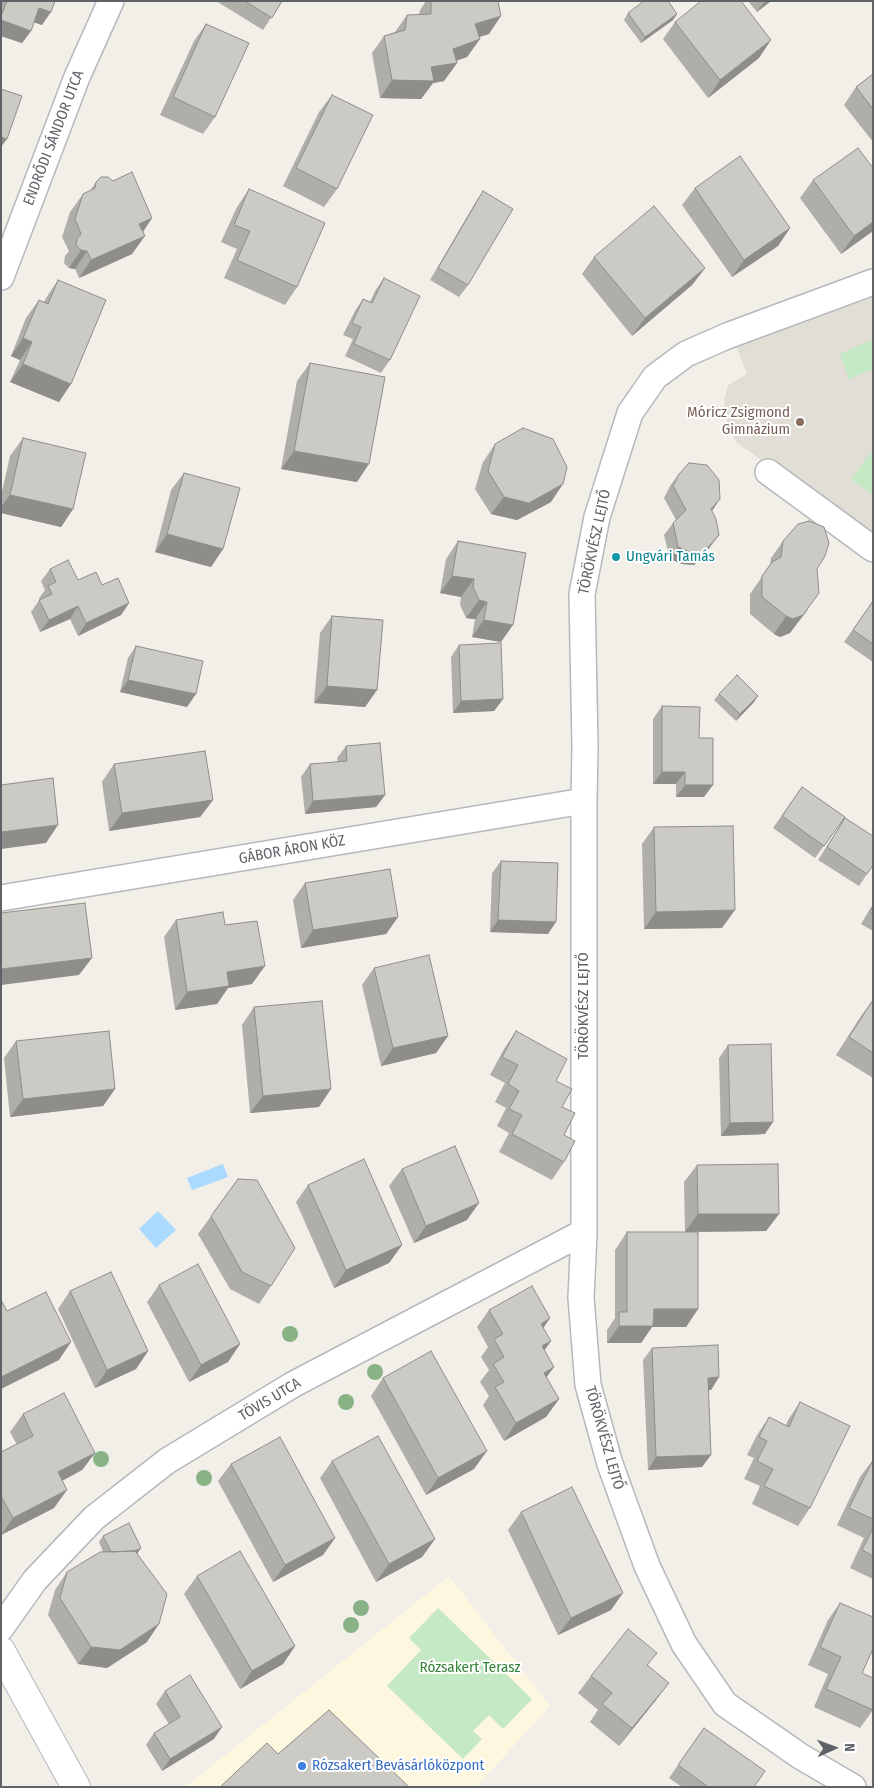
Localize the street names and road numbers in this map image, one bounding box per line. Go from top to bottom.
street label: ENDRŐDI SÁNDOR UTCA [20,68,88,208]
street label: TÖRÖKVÉSZ LEJTŐ [575,488,615,596]
street label: GÁBOR ÁRON KÖZ [237,832,347,868]
street label: TÖRÖKVÉSZ LEJTŐ [575,952,593,1060]
street label: TÖVIS UTCA [236,1375,304,1425]
street label: TÖRÖKVÉSZ LEJTŐ [581,1384,627,1492]

